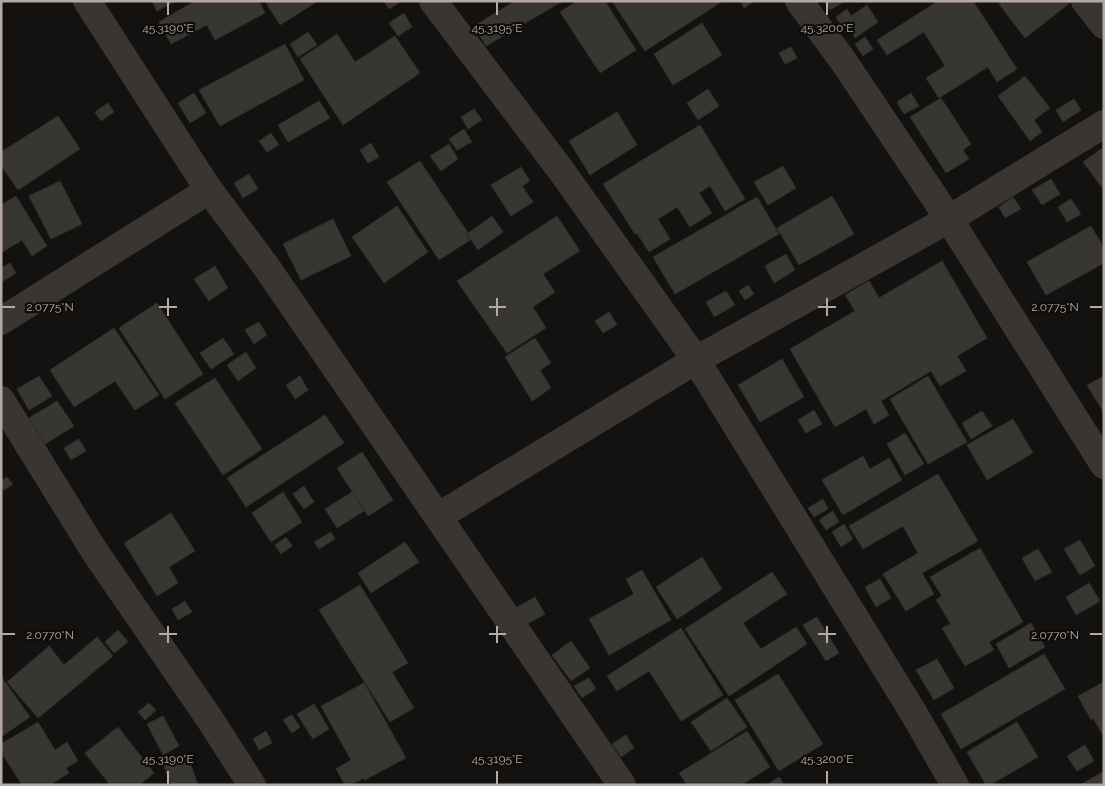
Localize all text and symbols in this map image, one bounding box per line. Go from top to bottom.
text: 45.3190°E [142,21,194,35]
text: 45.3195°E [472,21,522,35]
text: 45.3200°E [801,21,853,35]
text: 2.0775°N [26,300,74,314]
text: 2.0775°N [1031,300,1079,314]
text: 2.0770°N [26,628,74,642]
text: 2.0770°N [1031,628,1079,642]
text: 45.3190°E [142,752,194,766]
text: 45.3195°E [472,752,522,766]
text: 45.3200°E [801,752,853,766]

